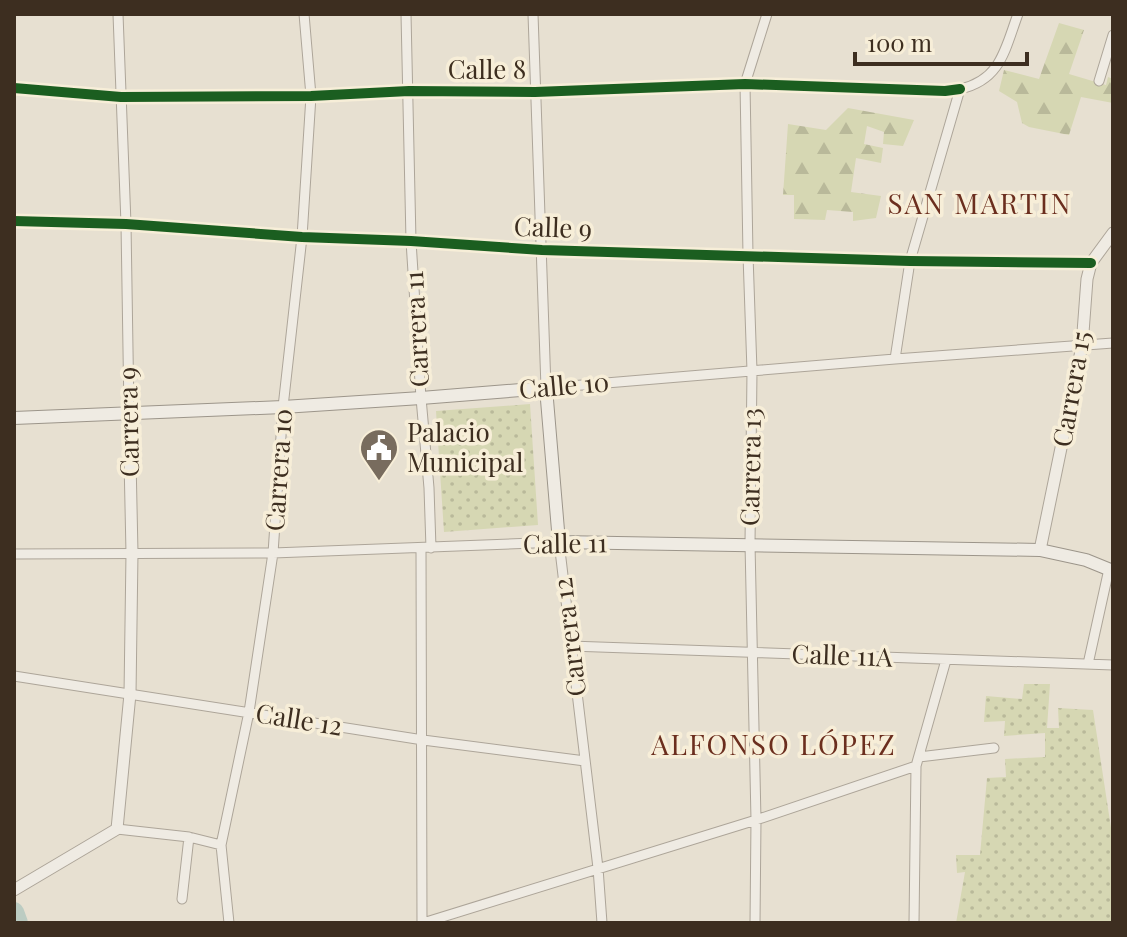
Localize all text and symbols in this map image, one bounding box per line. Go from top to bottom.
scale bar [855,16,1027,66]
text: 100 m [867,26,932,58]
street label: Calle 8 [448,51,526,86]
district label: SAN MARTIN [888,184,1072,221]
street label: Calle 9 [513,208,593,245]
street label: Carrera 11 [395,270,436,388]
street label: Carrera 15 [1043,328,1098,450]
street label: Calle 10 [517,363,610,406]
street label: Carrera 9 [109,366,146,478]
street label: Carrera 10 [256,408,299,532]
street label: Carrera 13 [731,408,768,526]
place label: Palacio Municipal [407,414,523,479]
public building icon: Palacio Municipal [358,427,400,482]
street label: Calle 11 [523,524,608,561]
street label: Carrera 12 [544,576,593,699]
street label: Calle 11A [791,635,894,674]
street label: Calle 12 [253,694,345,743]
district label: ALFONSO LÓPEZ [650,725,897,762]

